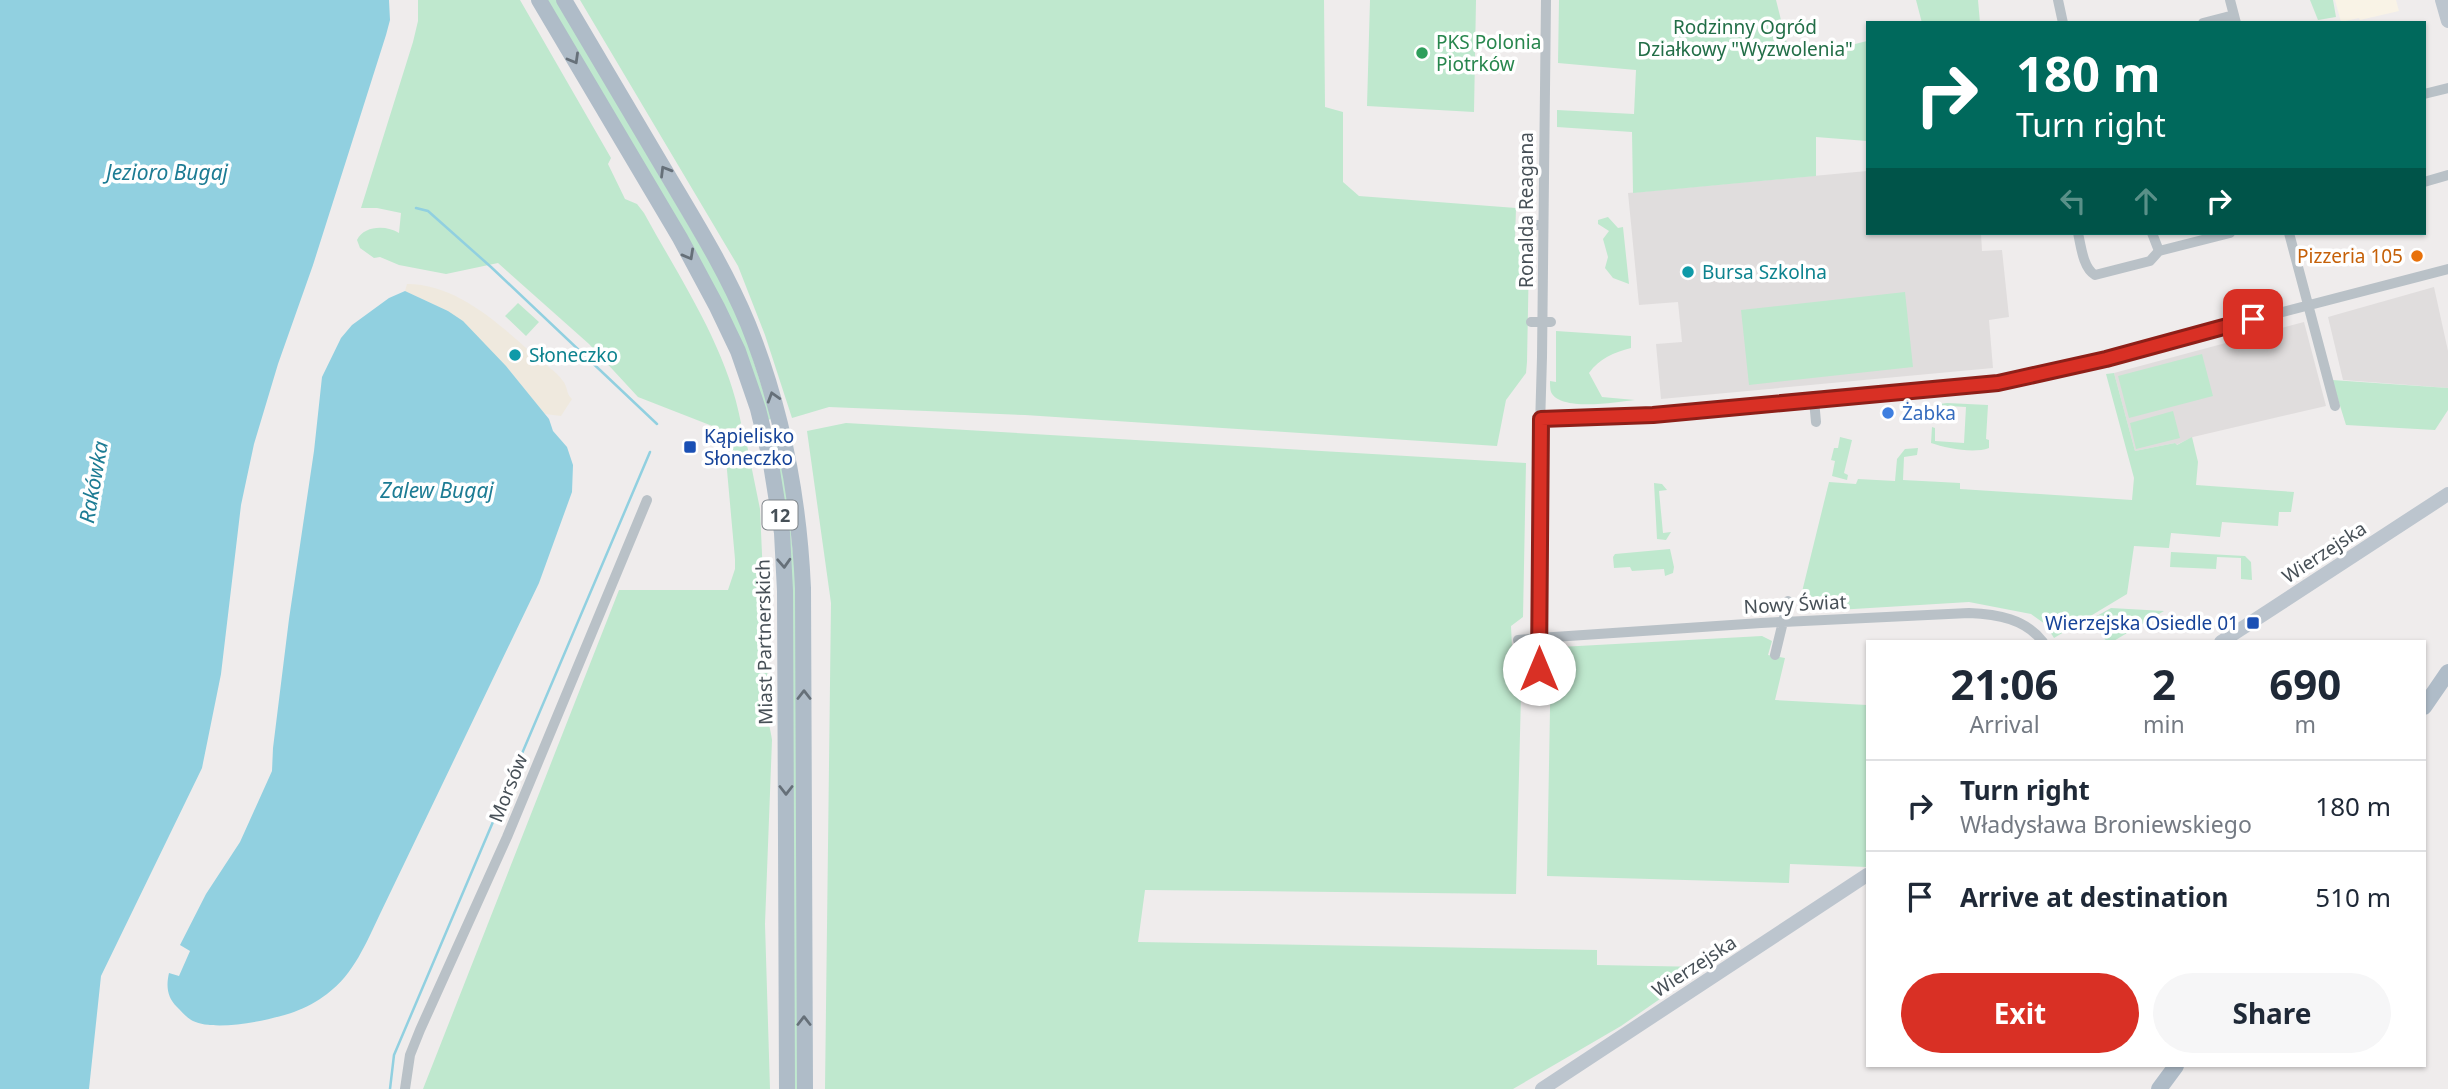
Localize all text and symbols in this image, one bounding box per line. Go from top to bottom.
park label: Rodzinny Ogród Działkowy "Wyzwolenia" [1637,14,1853,62]
place label: PKS Polonia Piotrków [1436,29,1541,77]
text: 180 m [2016,40,2161,106]
marker: PKS Polonia Piotrków [1414,45,1430,61]
icon: right [1901,49,1992,140]
one-way arrow [565,51,578,64]
text: Turn right [2016,103,2166,146]
street label: Ronalda Reagana [1513,132,1539,288]
water label: Jezioro Bugaj [102,158,229,186]
one-way arrow [660,165,673,178]
icon: left [2054,182,2092,220]
icon: ahead [2127,182,2165,220]
icon: right [2200,182,2238,220]
place label: Pizzeria 105 [2297,243,2403,269]
one-way arrow [681,247,694,260]
marker: Pizzeria 105 [2409,248,2425,264]
place label: Bursa Szkolna [1702,259,1827,285]
marker: Bursa Szkolna [1680,264,1696,280]
pin [2223,289,2283,349]
icon: arrive [2234,300,2272,338]
place label: Słoneczko [529,342,618,368]
marker: Słoneczko [507,347,523,363]
one-way arrow [766,392,781,404]
place label: Żabka [1902,400,1956,426]
marker: Żabka [1880,405,1896,421]
place label: Kąpielisko Słoneczko [704,423,794,471]
water label: Rakówka [72,439,114,525]
marker: Kąpielisko Słoneczko [682,439,698,455]
water label: Zalew Bugaj [379,476,494,504]
road number: 12 [762,500,798,530]
street label: Wierzejska [2277,515,2371,589]
one-way arrow [777,557,792,568]
street label: Miast Partnerskich [750,559,778,725]
street label: Nowy Świat [1743,588,1847,620]
place label: Wierzejska Osiedle 01 [2045,610,2239,636]
marker: Wierzejska Osiedle 01 [2245,615,2261,631]
position arrow [1502,632,1576,706]
text: 21:06 [1951,655,2058,712]
text: 2 [2152,655,2176,712]
text: 690 [2269,655,2341,712]
one-way arrow [796,690,812,700]
text: Arrival [1969,708,2040,740]
text: min [2143,708,2185,740]
text: m [2295,708,2316,740]
street label: Morsów [483,750,534,826]
text: Turn right [1960,772,2090,808]
one-way arrow [778,785,794,796]
icon: right [1901,787,1939,825]
text: 180 m [2315,788,2391,824]
text: Władysława Broniewskiego [1960,808,2252,840]
icon: arrive [1901,878,1939,916]
text: Arrive at destination [1960,879,2229,915]
text: 510 m [2315,879,2391,915]
street label: Wierzejska [1647,929,1741,1003]
button: Exit [1901,973,2139,1053]
button: Share [2153,973,2391,1053]
one-way arrow [796,1015,812,1026]

